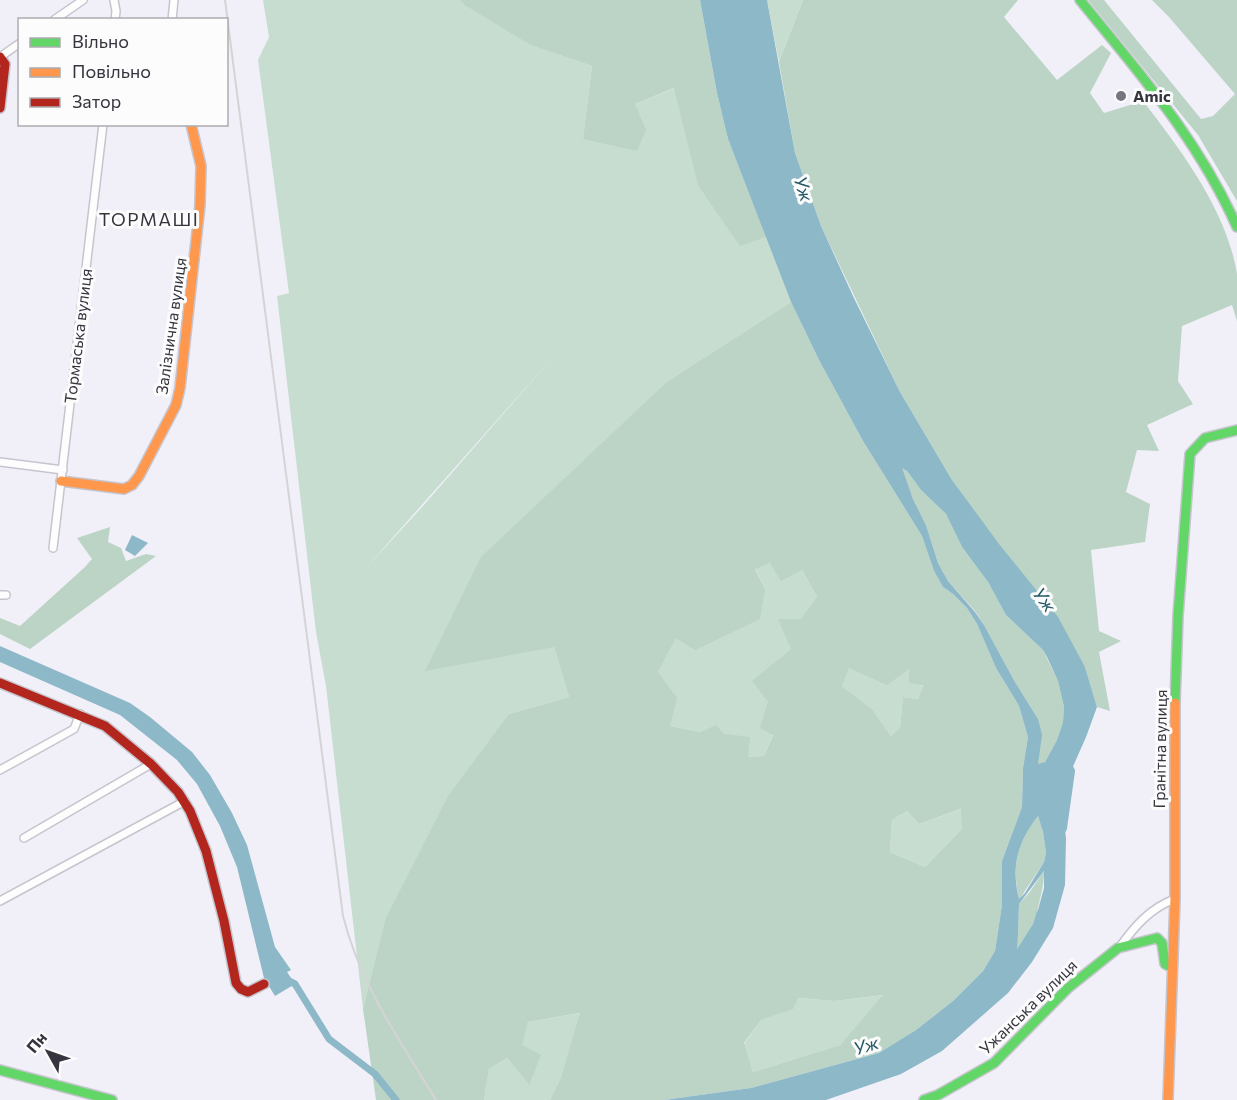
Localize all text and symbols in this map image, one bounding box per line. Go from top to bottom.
legend [18,18,228,126]
text: Вільно [72,30,129,52]
text: Повільно [72,60,151,82]
place label: Amic [1133,86,1171,105]
marker: Amic [1114,89,1128,103]
text: Затор [72,90,121,112]
water label: Уж [790,173,819,205]
district label: ТОРМАШІ [99,208,199,230]
street label: Залізнична вулиця [151,256,190,396]
street label: Тормаська вулиця [60,267,95,405]
water label: Уж [1028,583,1062,617]
street label: Гранітна вулиця [1149,689,1170,809]
street label: Ужанська вулиця [975,955,1080,1058]
north arrow [18,1022,78,1082]
text: Пн [22,1028,50,1056]
water label: Уж [850,1031,882,1059]

